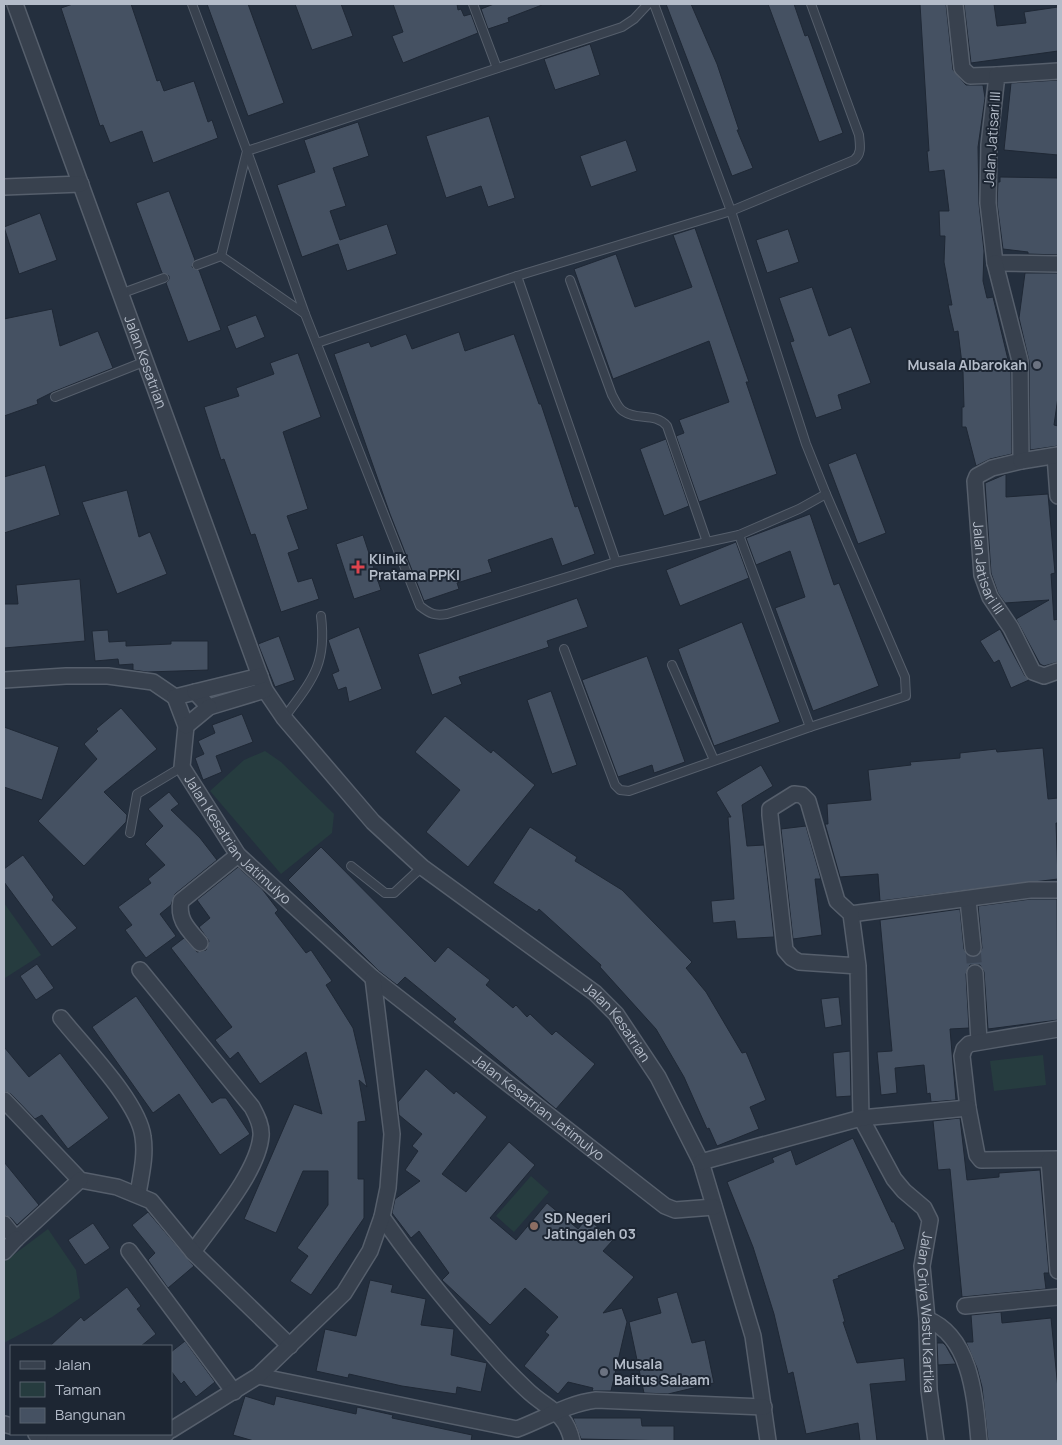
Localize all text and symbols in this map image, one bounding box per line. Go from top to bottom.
street label: Jalan Jatisari III [979,91,1004,187]
street label: Jalan Kesatrian [120,313,172,411]
place label: Musala Albarokah [907,355,1027,374]
marker: Musala Albarokah [1031,359,1043,371]
street label: Jalan Jatisari III [969,521,1009,618]
place label: Klinik Pratama PPKI [369,549,460,584]
marker: Klinik Pratama PPKI [351,560,365,574]
street label: Jalan Kesatrian Jatimulyo [180,771,296,908]
street label: Jalan Kesatrian [580,978,655,1065]
street label: Jalan Kesatrian Jatimulyo [469,1049,609,1164]
place label: SD Negeri Jatingaleh 03 [544,1208,636,1243]
marker: SD Negeri Jatingaleh 03 [528,1220,540,1232]
street label: Jalan Griya Wastu Kartika [913,1231,939,1393]
legend [10,1345,172,1435]
text: Jalan [55,1354,91,1375]
place label: Musala Baitus Salaam [614,1354,710,1389]
marker: Musala Baitus Salaam [598,1366,610,1378]
text: Taman [55,1379,101,1400]
text: Bangunan [55,1404,125,1425]

